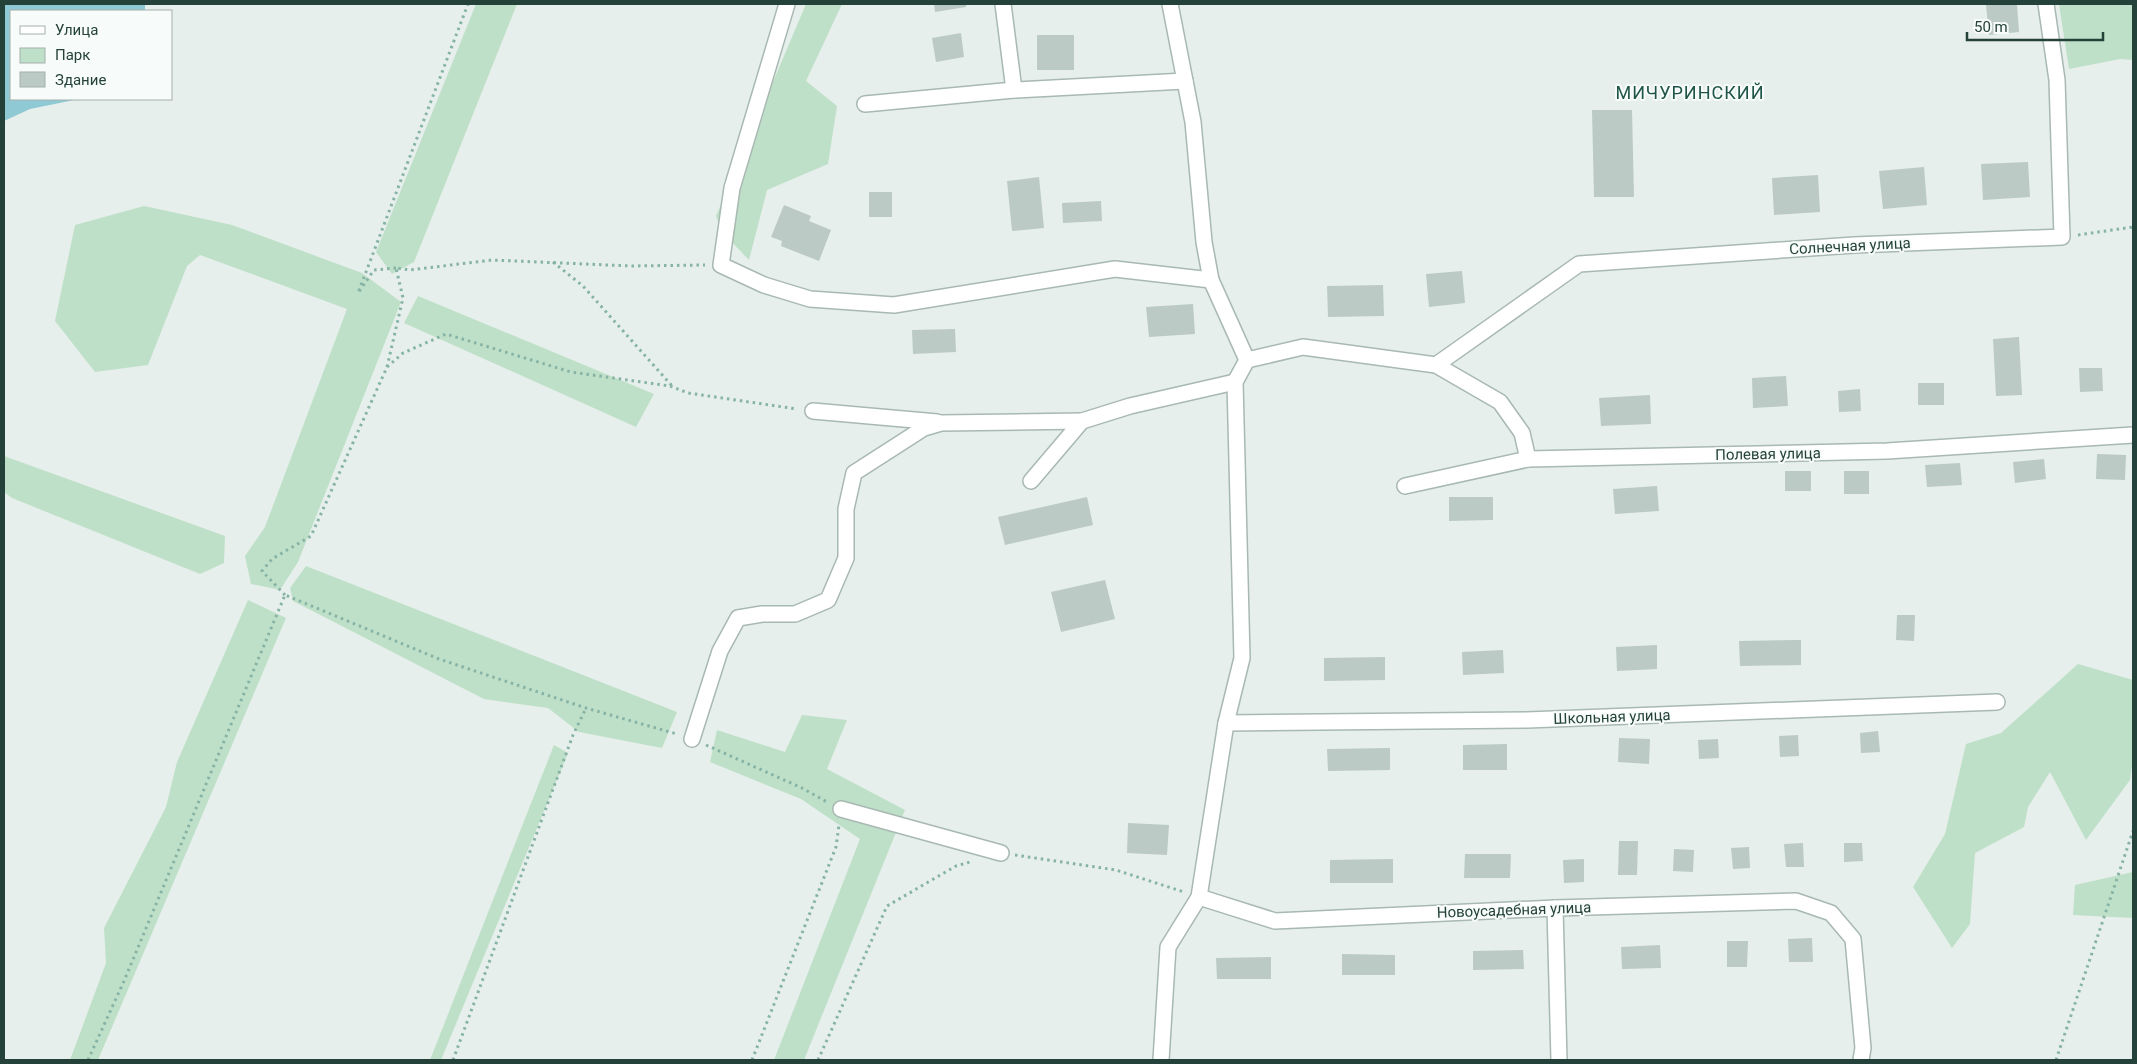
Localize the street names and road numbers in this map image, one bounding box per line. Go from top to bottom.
street label: Солнечная улица [1789,234,1911,258]
street label: Полевая улица [1715,444,1821,464]
street label: Школьная улица [1553,706,1671,728]
street label: Новоусадебная улица [1437,898,1591,922]

